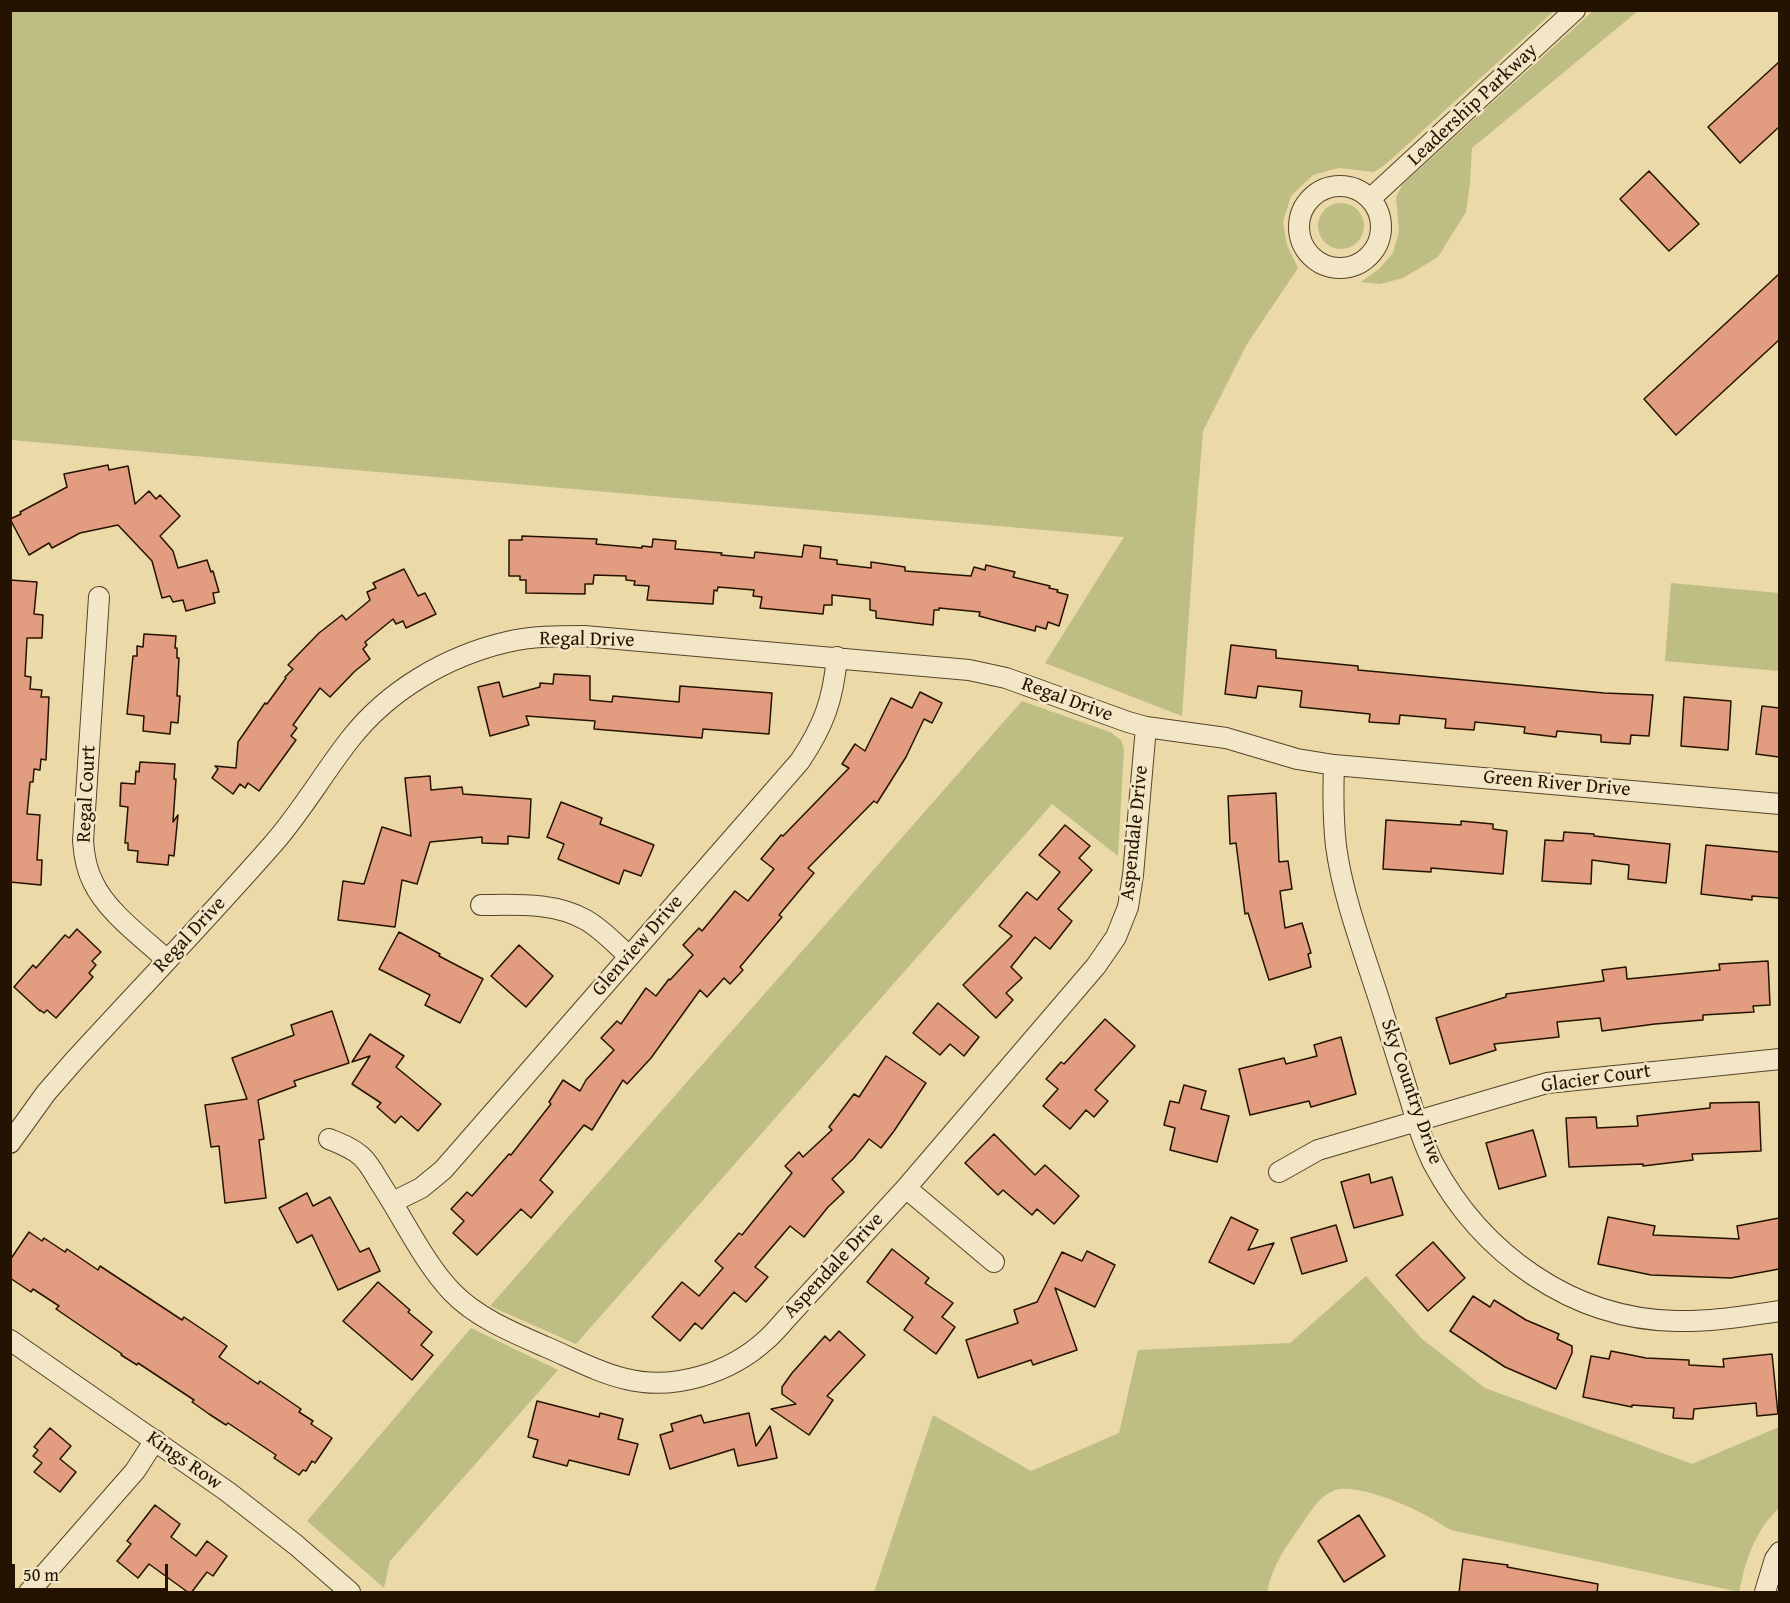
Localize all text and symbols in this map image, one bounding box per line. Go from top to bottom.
street label: Leadership Parkway [1403,39,1543,171]
street label: Regal Drive [539,627,635,653]
street label: Regal Drive [1018,672,1116,728]
street label: Regal Court [72,745,102,843]
street label: Aspendale Drive [1116,764,1154,902]
street label: Green River Drive [1482,766,1632,802]
street label: Glenview Drive [587,890,689,1002]
street label: Regal Drive [149,892,231,978]
street label: Sky Country Drive [1375,1016,1447,1168]
street label: Glacier Court [1540,1059,1652,1099]
street label: Aspendale Drive [779,1208,889,1324]
street label: Kings Row [142,1426,226,1496]
scale bar [15,1552,171,1590]
text: 50 m [23,1561,59,1588]

